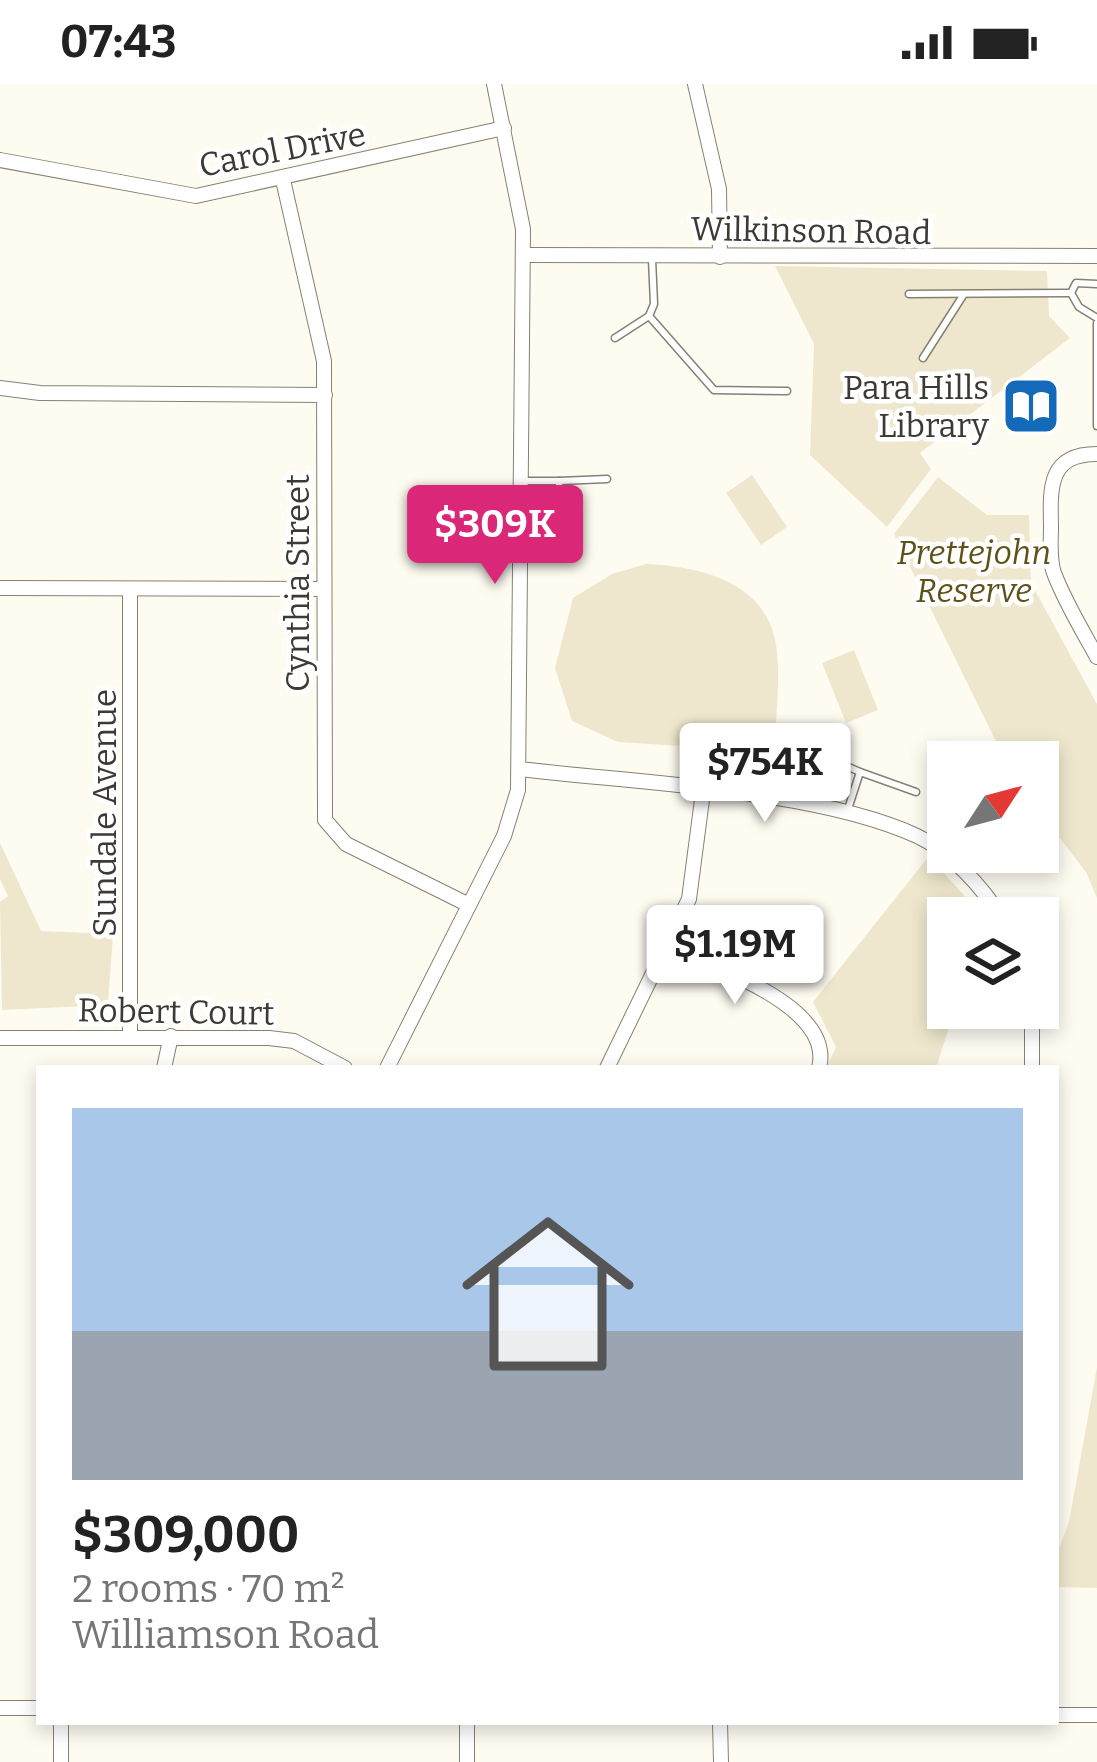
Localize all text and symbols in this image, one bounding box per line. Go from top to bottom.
text: 07:43 [60,15,177,69]
street label: Carol Drive [195,114,369,186]
street label: Wilkinson Road [690,209,932,253]
place label: Para Hills Library [843,368,990,446]
library icon: Para Hills Library [1000,375,1062,437]
street label: Cynthia Street [278,474,318,692]
pin: $309K [411,485,579,587]
text: $309K [434,501,556,547]
park label: Prettejohn Reserve [897,533,1051,611]
street label: Sundale Avenue [85,689,125,937]
pin: $754K [681,723,849,825]
text: $754K [707,739,823,785]
north arrow [927,741,1059,873]
map controls [927,741,1059,1029]
button: layers [927,897,1059,1029]
pin: $1.19M [637,905,833,1007]
text: $1.19M [674,921,796,967]
street label: Robert Court [77,990,275,1034]
icon: home [440,1186,656,1402]
text: $309,000 [72,1504,299,1566]
text: 2 rooms · 70 m² [72,1566,345,1612]
text: Williamson Road [72,1612,379,1658]

